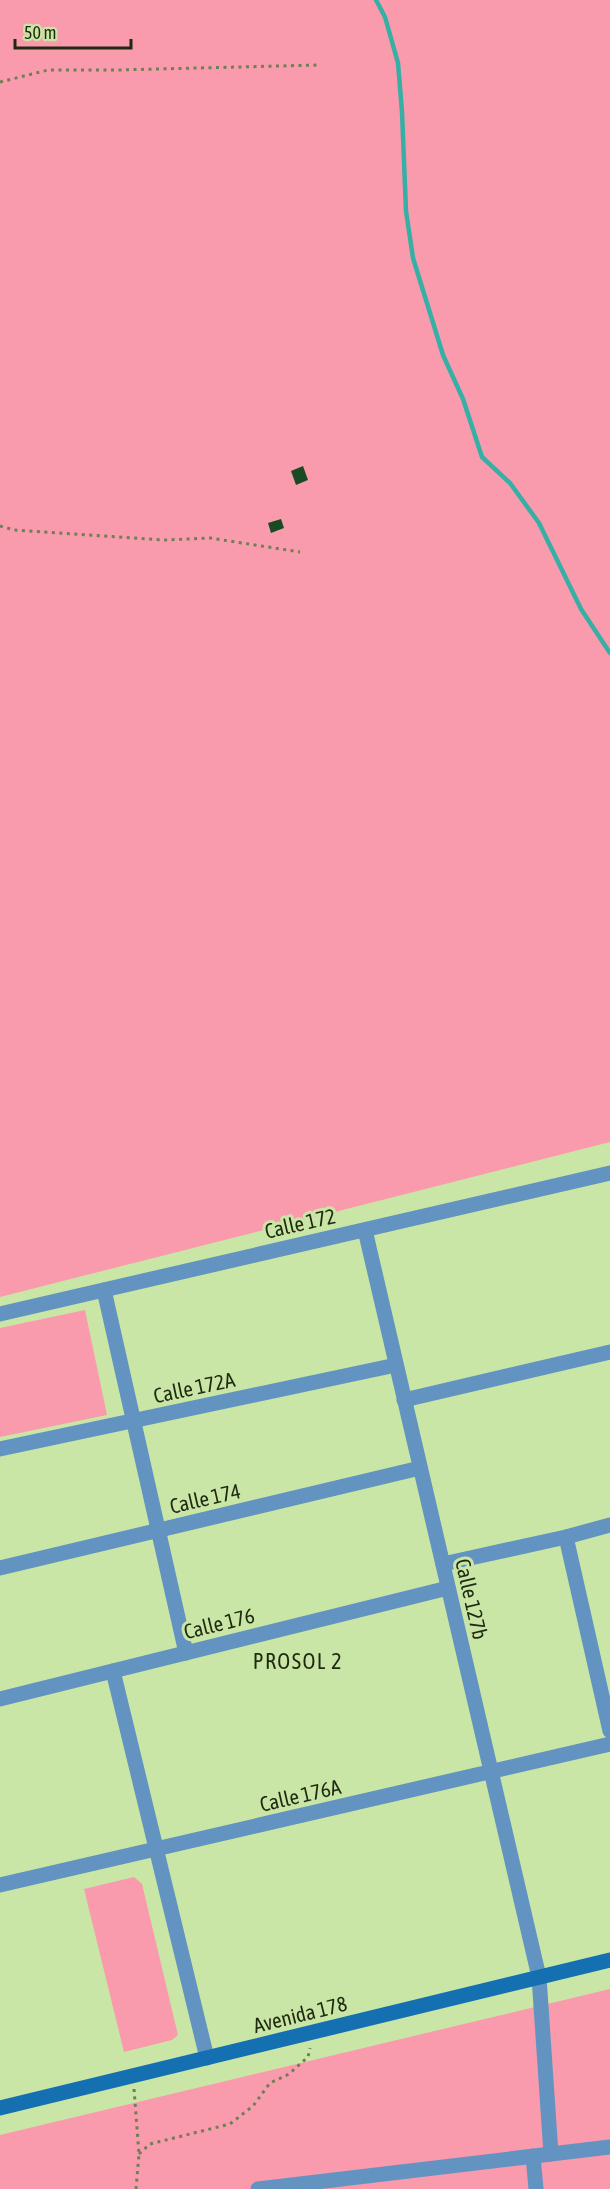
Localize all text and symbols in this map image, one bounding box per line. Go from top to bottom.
scale bar [15,12,130,50]
text: 50 m [24,22,56,43]
street label: Calle 172 [262,1203,338,1243]
street label: Calle 172A [151,1367,238,1407]
street label: Calle 174 [167,1478,243,1518]
street label: Calle 127b [451,1556,493,1642]
street label: Calle 176 [181,1603,257,1643]
district label: PROSOL 2 [253,1648,343,1674]
street label: Calle 176A [257,1774,344,1816]
street label: Avenida 178 [251,1991,349,2037]

